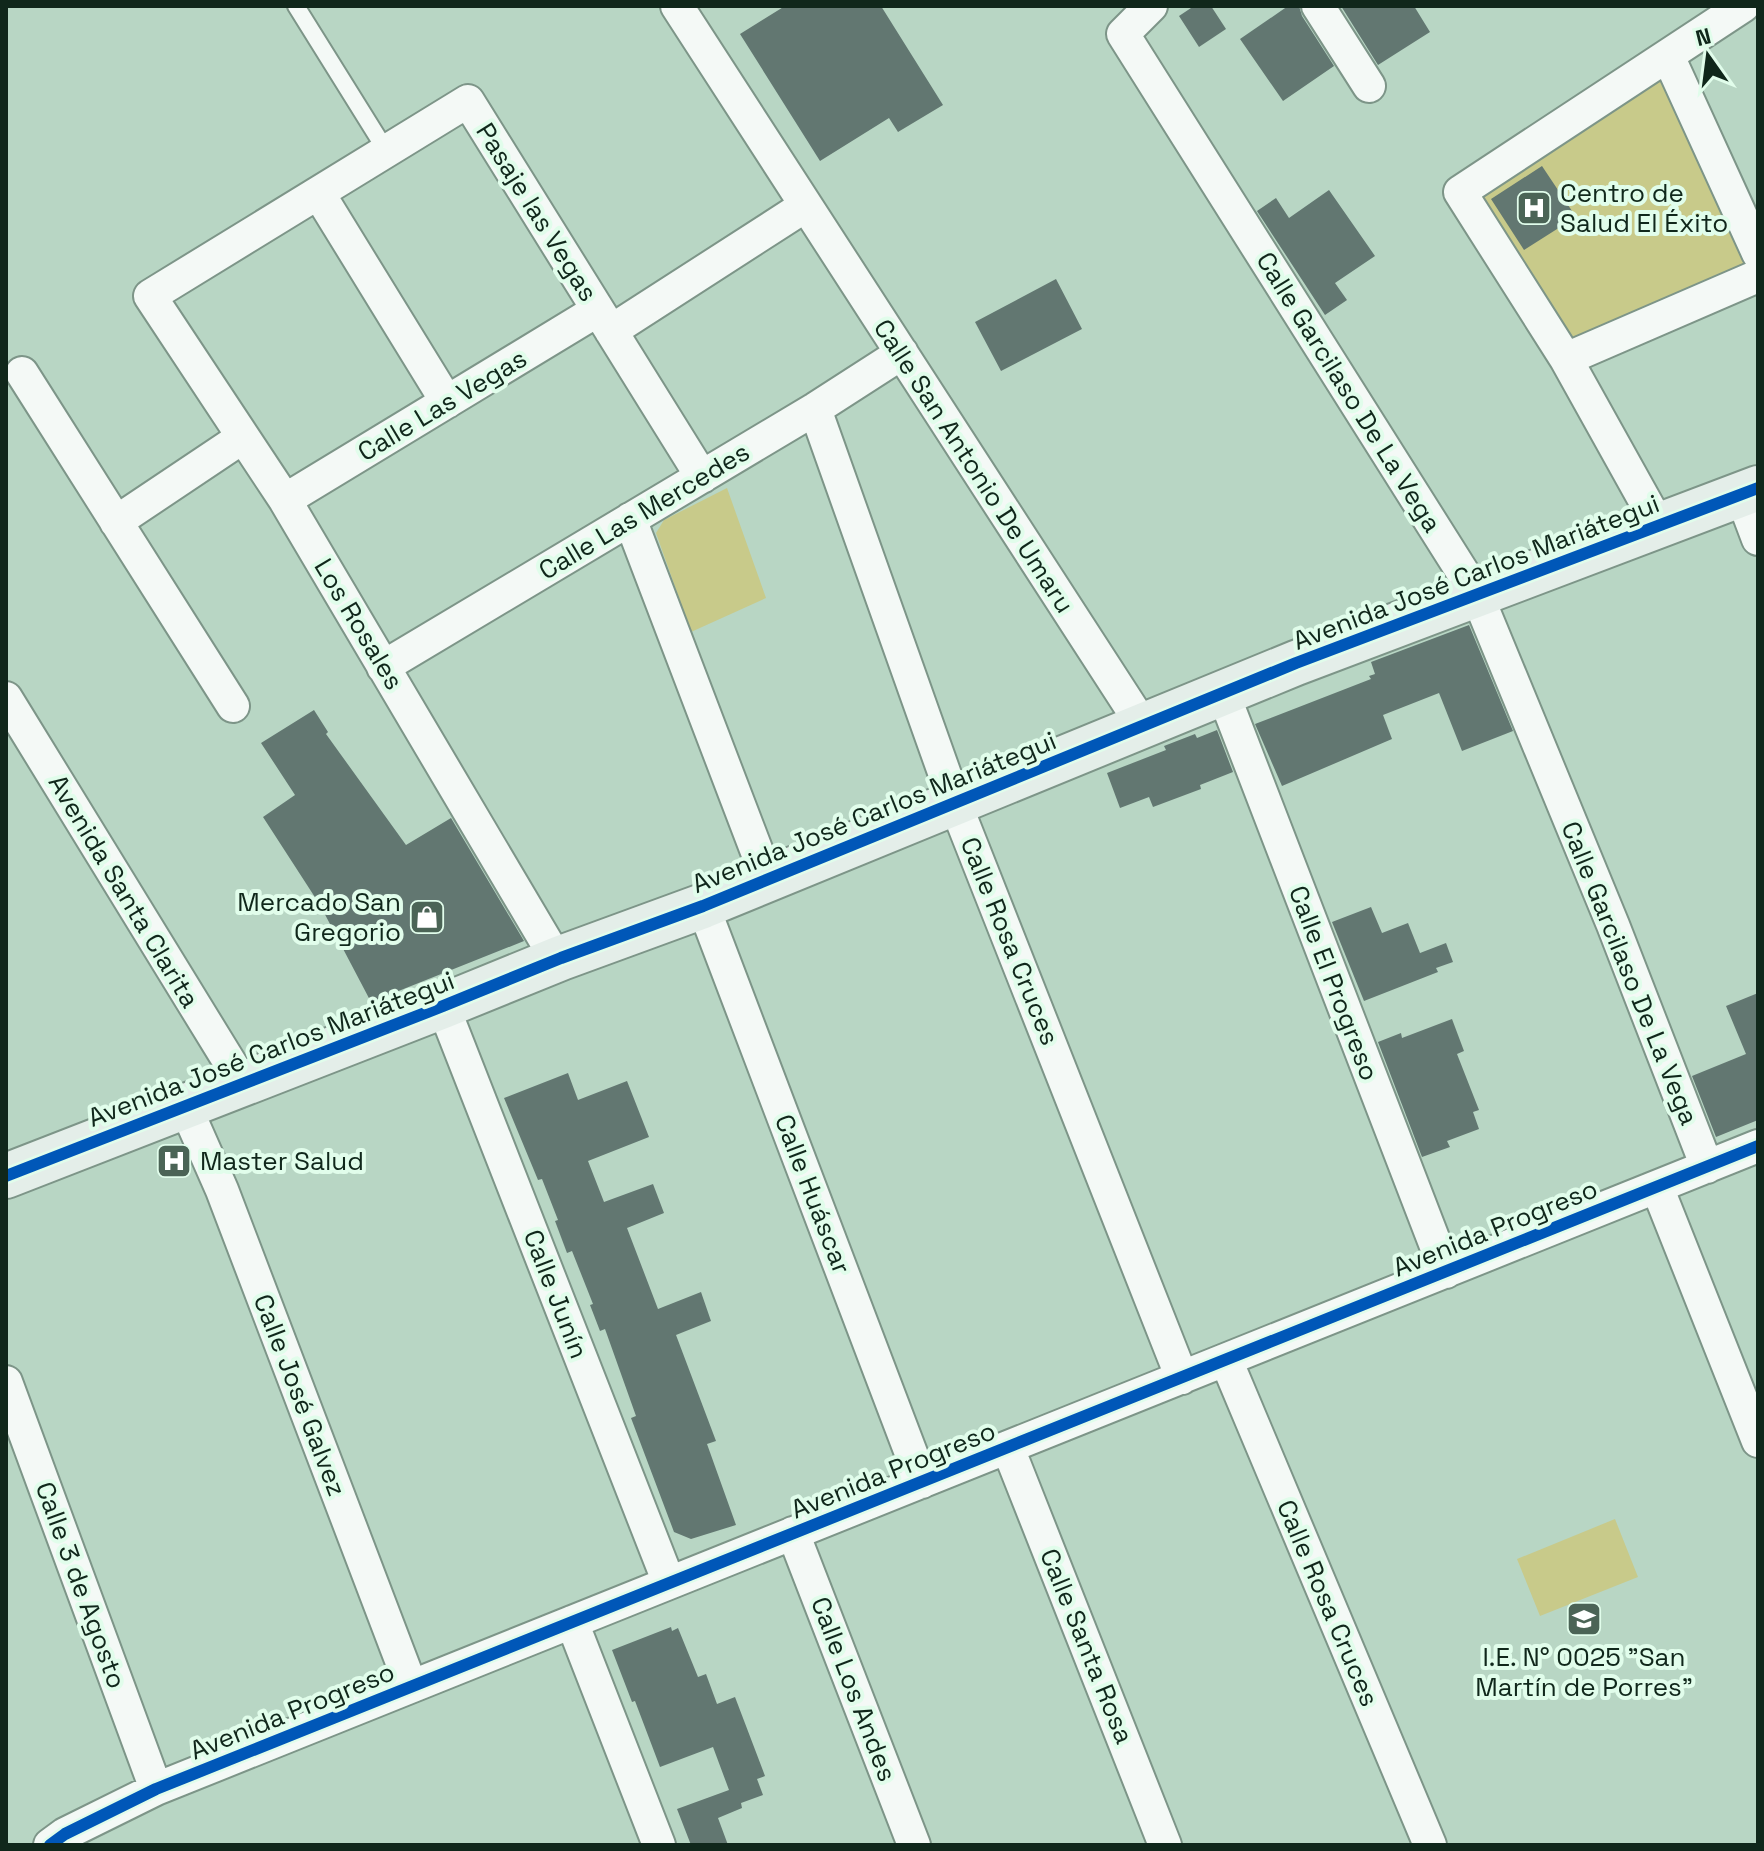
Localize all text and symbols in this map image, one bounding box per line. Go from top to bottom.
north arrow [1668,16,1748,96]
text: N [1693,21,1714,52]
street label: Pasaje las Vegas [468,116,606,308]
place label: Centro de Salud El Éxito [1560,176,1728,240]
hospital icon: Centro de Salud El Éxito [1515,189,1553,227]
street label: Calle Garcilaso De La Vega [1249,245,1449,539]
street label: Calle San Antonio De Umaru [866,313,1082,619]
street label: Calle Las Vegas [351,341,533,469]
street label: Calle Las Mercedes [532,435,756,587]
street label: Avenida José Carlos Mariátegui [1288,486,1664,658]
street label: Los Rosales [307,552,411,696]
street label: Avenida José Carlos Mariátegui [687,723,1061,901]
street label: Avenida Santa Clarita [41,768,207,1014]
street label: Calle Garcilaso De La Vega [1553,816,1707,1130]
street label: Calle Rosa Cruces [953,832,1067,1050]
street label: Calle El Progreso [1281,881,1387,1085]
place label: Mercado San Gregorio [237,885,401,949]
shop icon: Mercado San Gregorio [408,898,446,936]
street label: Avenida José Carlos Mariátegui [83,963,459,1135]
street label: Calle Huáscar [767,1109,859,1279]
hospital icon: Master Salud [155,1142,193,1180]
place label: Master Salud [200,1144,364,1178]
street label: Avenida Progreso [1388,1171,1602,1285]
street label: Calle Junín [516,1225,596,1363]
street label: Calle José Galvez [246,1289,354,1501]
street label: Avenida Progreso [786,1413,1000,1527]
street label: Calle 3 de Agosto [28,1477,134,1693]
street label: Calle Rosa Cruces [1269,1495,1387,1711]
street label: Calle Santa Rosa [1032,1543,1142,1749]
street label: Calle Los Andes [803,1592,905,1786]
school or university icon: I.E. N° 0025 "San Martín de Porres" [1565,1600,1603,1638]
place label: I.E. N° 0025 "San Martín de Porres" [1475,1640,1693,1704]
street label: Avenida Progreso [185,1654,399,1768]

